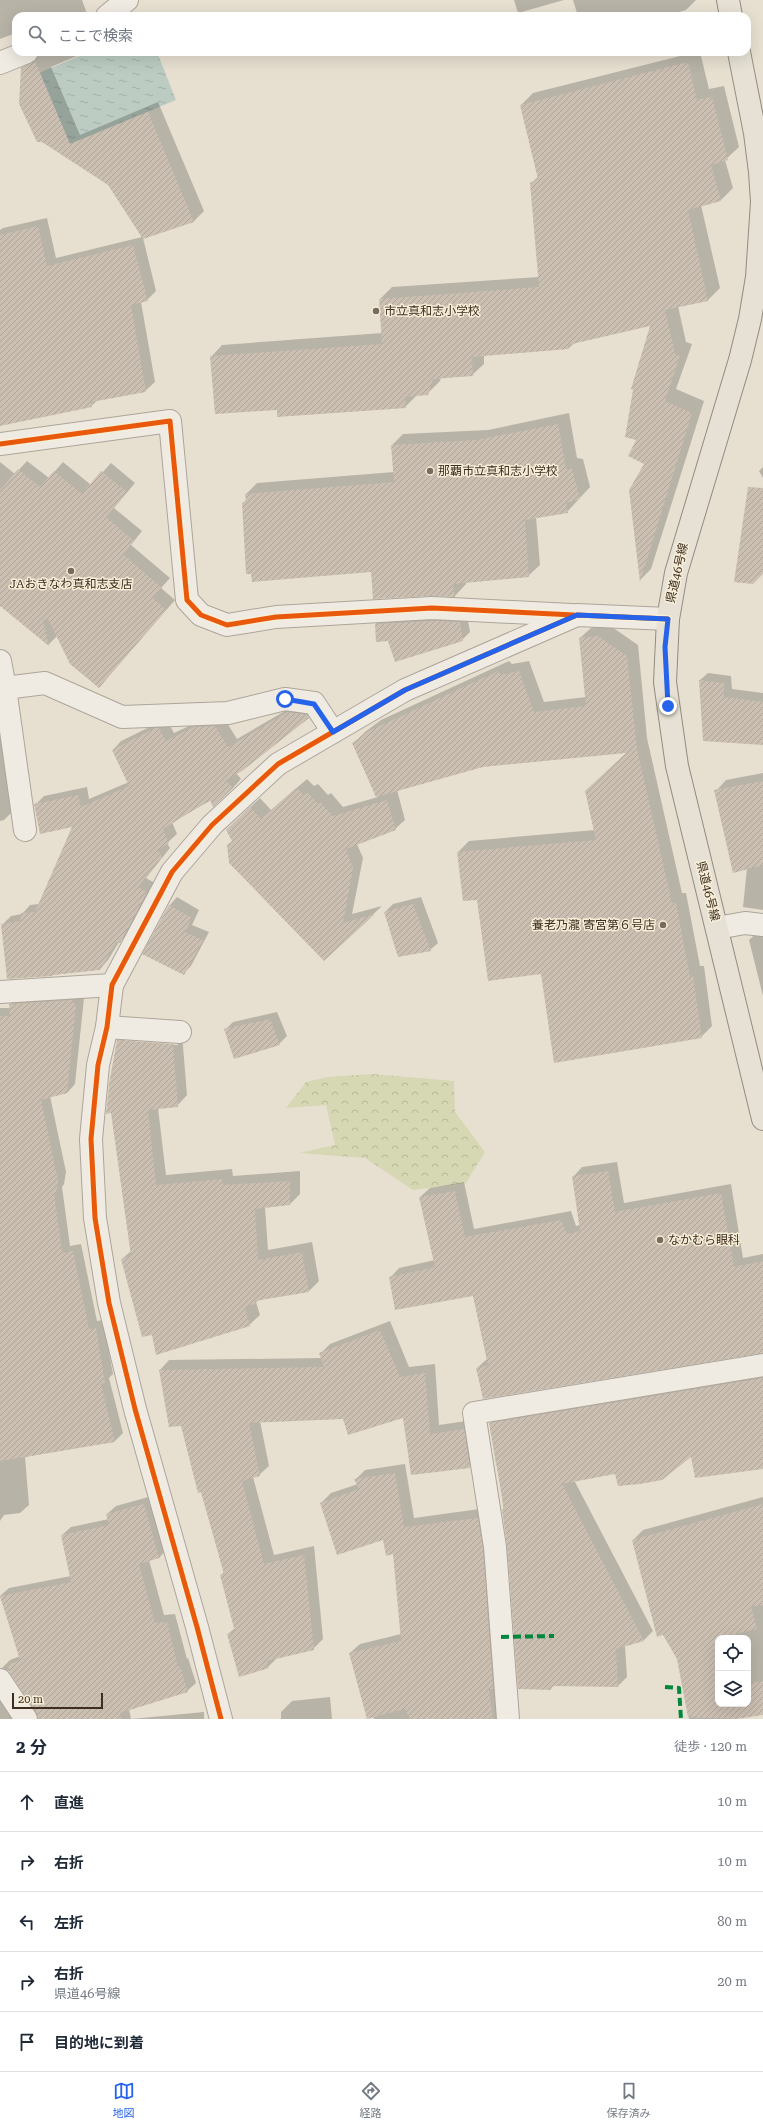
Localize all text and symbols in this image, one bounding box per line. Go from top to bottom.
search box [12,12,751,56]
icon: search [26,23,48,45]
text: ここで検索 [58,27,133,45]
place label: 市立真和志小学校 [384,304,480,318]
marker: 市立真和志小学校 [371,306,381,316]
place label: 那覇市立真和志小学校 [438,464,558,478]
marker: 那覇市立真和志小学校 [425,466,435,476]
street label: 県道46号線 [663,541,691,605]
marker: JAおきなわ真和志支店 [66,566,76,576]
place label: JAおきなわ真和志支店 [10,577,132,591]
route start [276,690,294,708]
route end [659,697,677,715]
street label: 県道46号線 [694,859,722,923]
place label: 養老乃瀧 寄宮第６号店 [532,918,655,932]
marker: 養老乃瀧 寄宮第６号店 [658,920,668,930]
place label: なかむら眼科 [668,1233,740,1247]
marker: なかむら眼科 [655,1235,665,1245]
map controls [715,1635,751,1707]
button: locate [715,1635,751,1671]
button: layers [715,1671,751,1707]
scale bar [12,1691,103,1710]
text: 20 m [18,1693,43,1706]
text: 2 分 [16,1737,47,1757]
text: 徒歩 · 120 m [674,1739,747,1754]
icon: ahead [16,1791,38,1813]
text: 直進 [54,1794,84,1812]
text: 10 m [717,1794,747,1809]
icon: right [16,1851,38,1873]
text: 右折 [54,1854,84,1872]
text: 10 m [717,1854,747,1869]
icon: left [16,1911,38,1933]
text: 左折 [54,1914,84,1932]
text: 80 m [717,1914,747,1929]
text: 右折 [54,1965,84,1983]
icon: right [16,1971,38,1993]
text: 20 m [717,1974,747,1989]
text: 県道46号線 [54,1986,121,2001]
icon: arrive [16,2031,38,2053]
text: 目的地に到着 [54,2034,144,2052]
tab: 地図 [113,2080,135,2120]
tab: 経路 [360,2080,382,2120]
tab: 保存済み [607,2080,651,2120]

